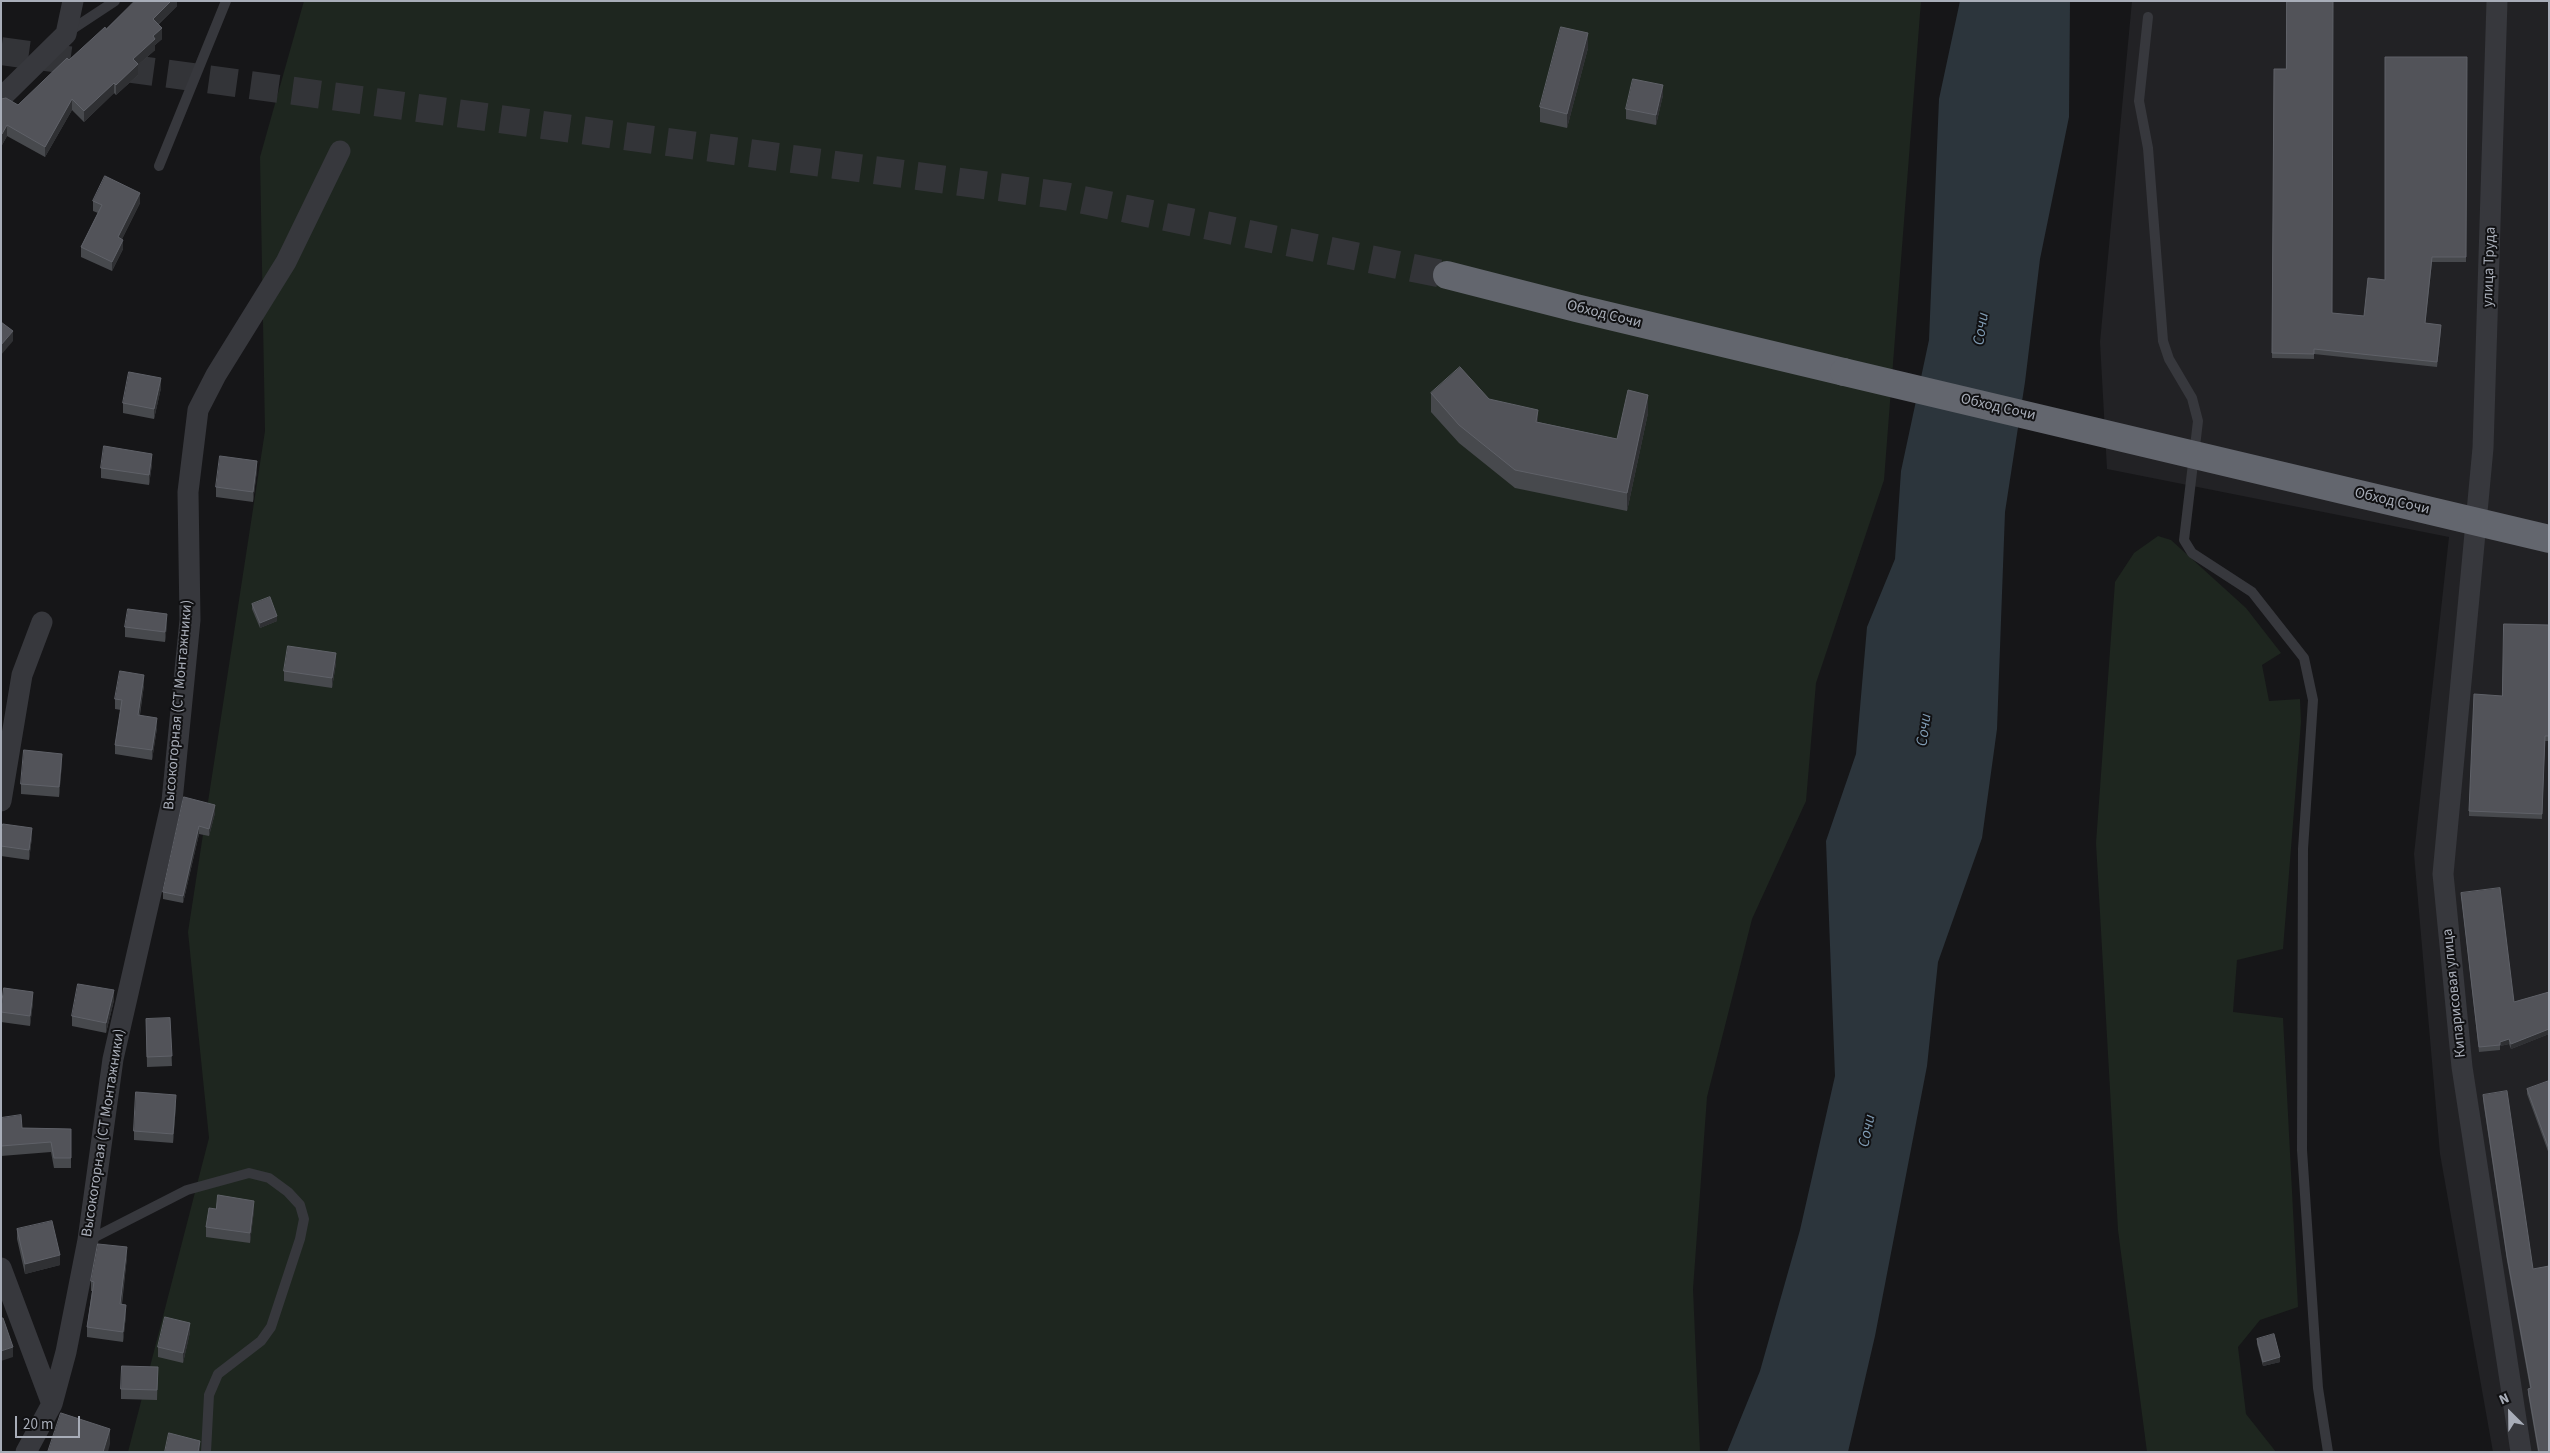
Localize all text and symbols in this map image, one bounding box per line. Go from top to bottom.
street label: улица Труда [2480,226,2500,308]
street label: Обход Сочи [1565,297,1643,333]
water label: Сочи [1970,311,1994,347]
street label: Обход Сочи [1959,391,2037,425]
street label: Обход Сочи [2353,485,2431,519]
street label: Высокогорная (СТ Монтажники) [161,599,197,811]
water label: Сочи [1913,712,1937,748]
street label: Кипарисовая улица [2439,928,2471,1058]
street label: Высокогорная (СТ Монтажники) [79,1028,129,1238]
water label: Сочи [1855,1113,1881,1149]
north arrow [2485,1388,2535,1438]
text: N [2496,1388,2512,1410]
scale bar [18,1406,82,1438]
text: 20 m [23,1414,53,1435]

